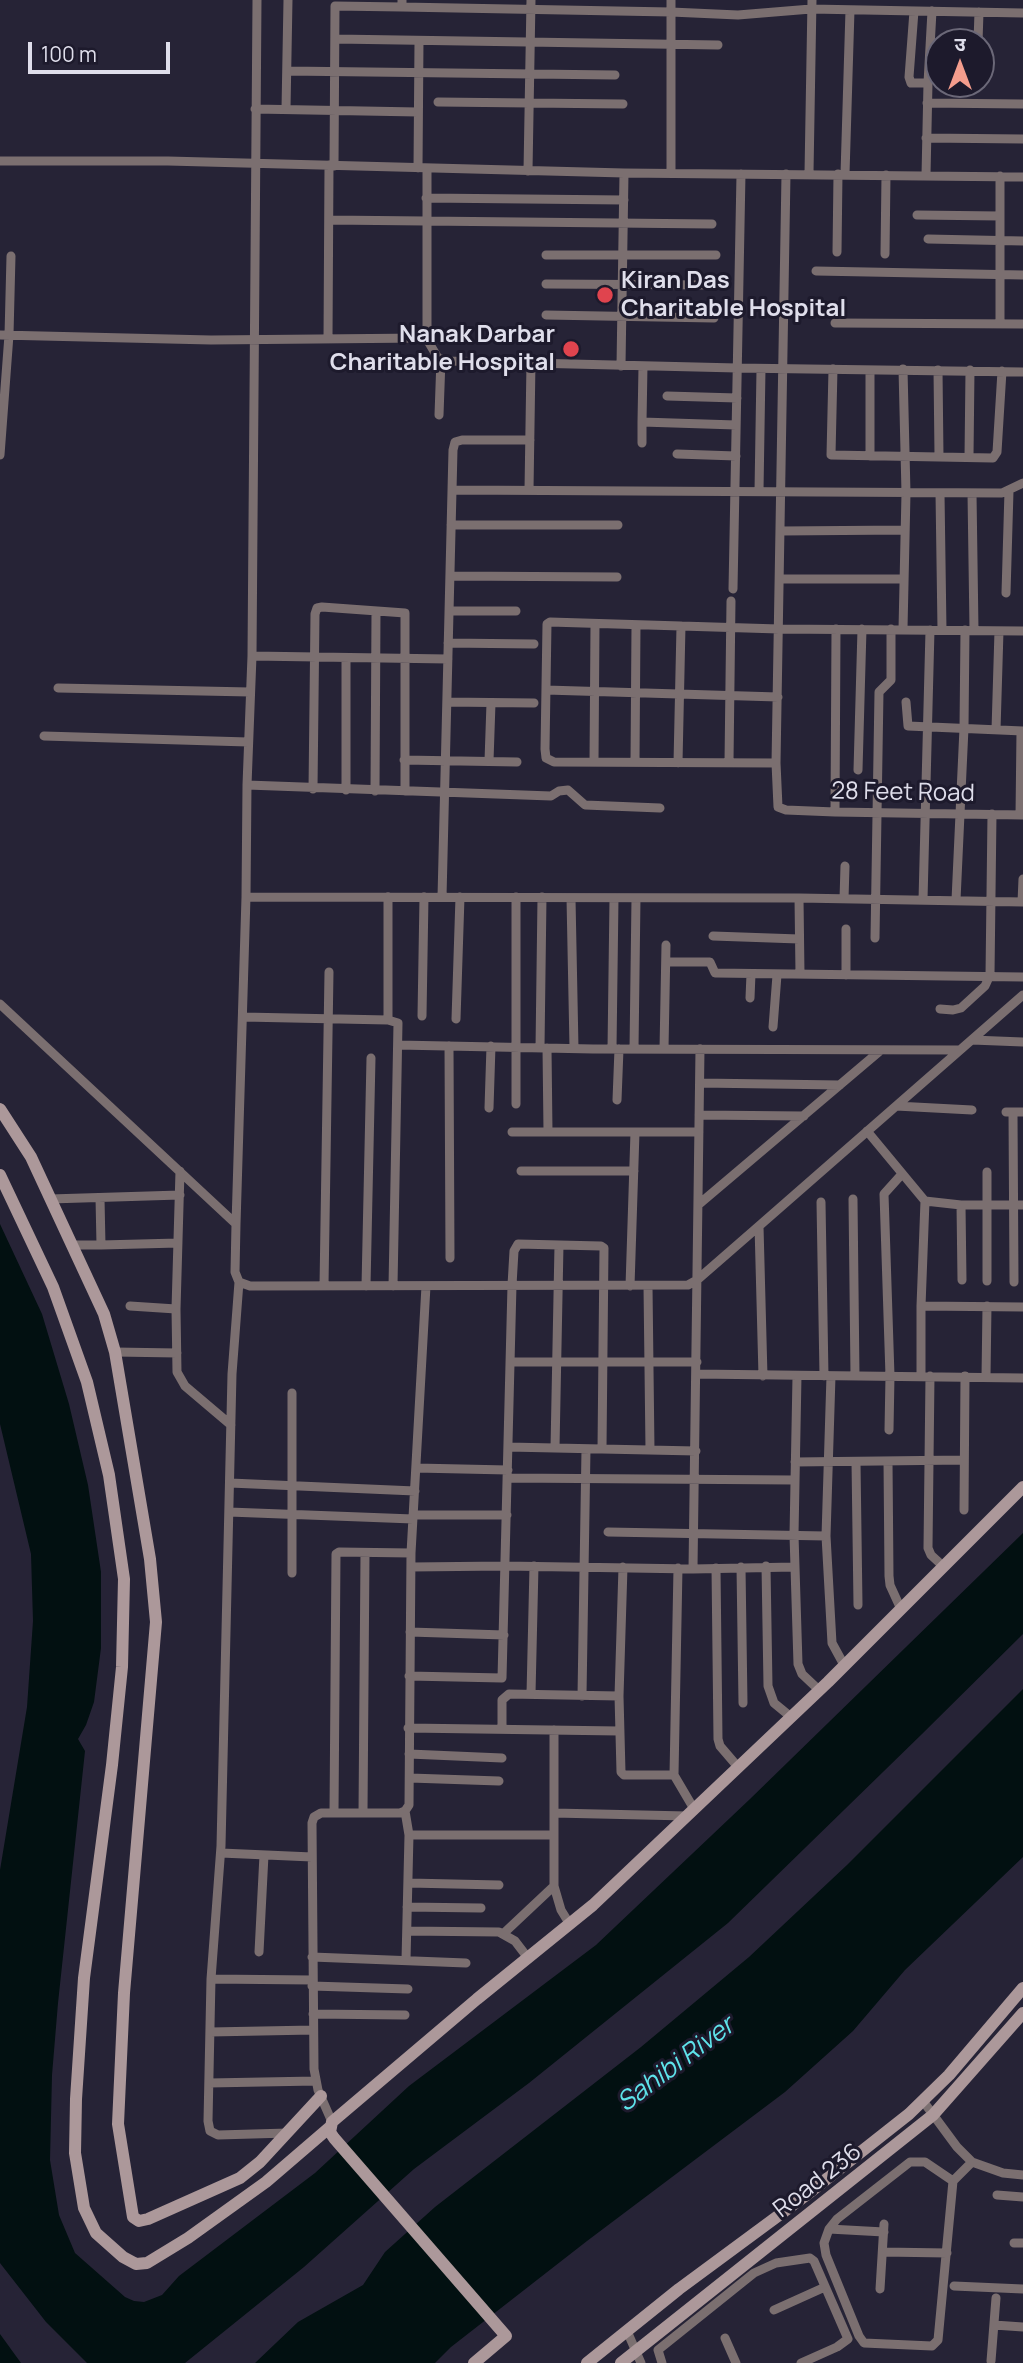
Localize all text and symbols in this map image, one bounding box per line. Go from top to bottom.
scale bar [32,28,173,72]
north arrow [925,28,995,98]
text: उ [954,31,966,57]
text: 100 m [41,40,97,68]
place label: Kiran Das Charitable Hospital [621,267,846,323]
marker: Kiran Das Charitable Hospital [595,285,615,305]
place label: Nanak Darbar Charitable Hospital [330,321,555,377]
marker: Nanak Darbar Charitable Hospital [561,339,581,359]
street label: 28 Feet Road [831,777,975,809]
water label: Sahibi River [611,2011,741,2119]
street label: Road 236 [768,2138,868,2224]

